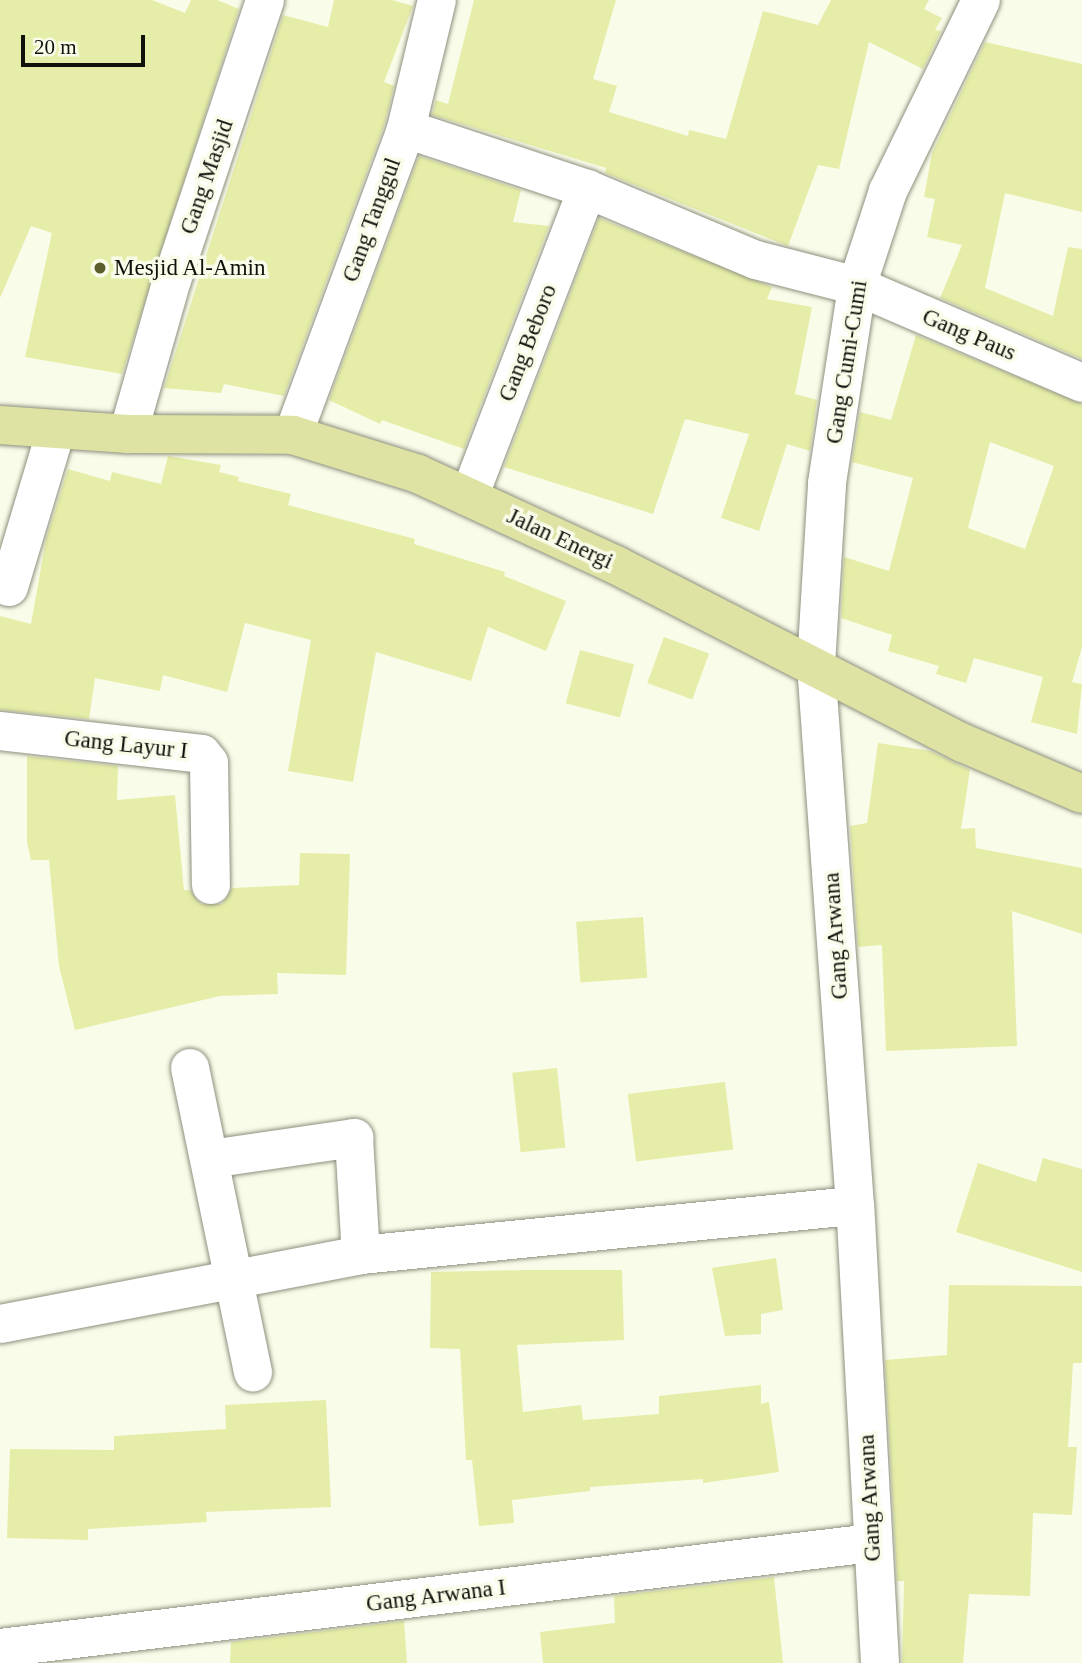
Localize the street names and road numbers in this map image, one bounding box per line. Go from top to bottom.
street label: Gang Masjid [175,116,239,238]
street label: Gang Tanggul [337,154,407,286]
street label: Gang Cumi-Cumi [820,278,874,446]
street label: Gang Beboro [493,281,563,405]
street label: Gang Paus [918,303,1020,367]
street label: Jalan Energi [503,502,617,576]
street label: Gang Layur I [63,725,189,765]
street label: Gang Arwana [818,871,854,1001]
street label: Gang Arwana [853,1433,887,1563]
street label: Gang Arwana I [364,1574,508,1618]

